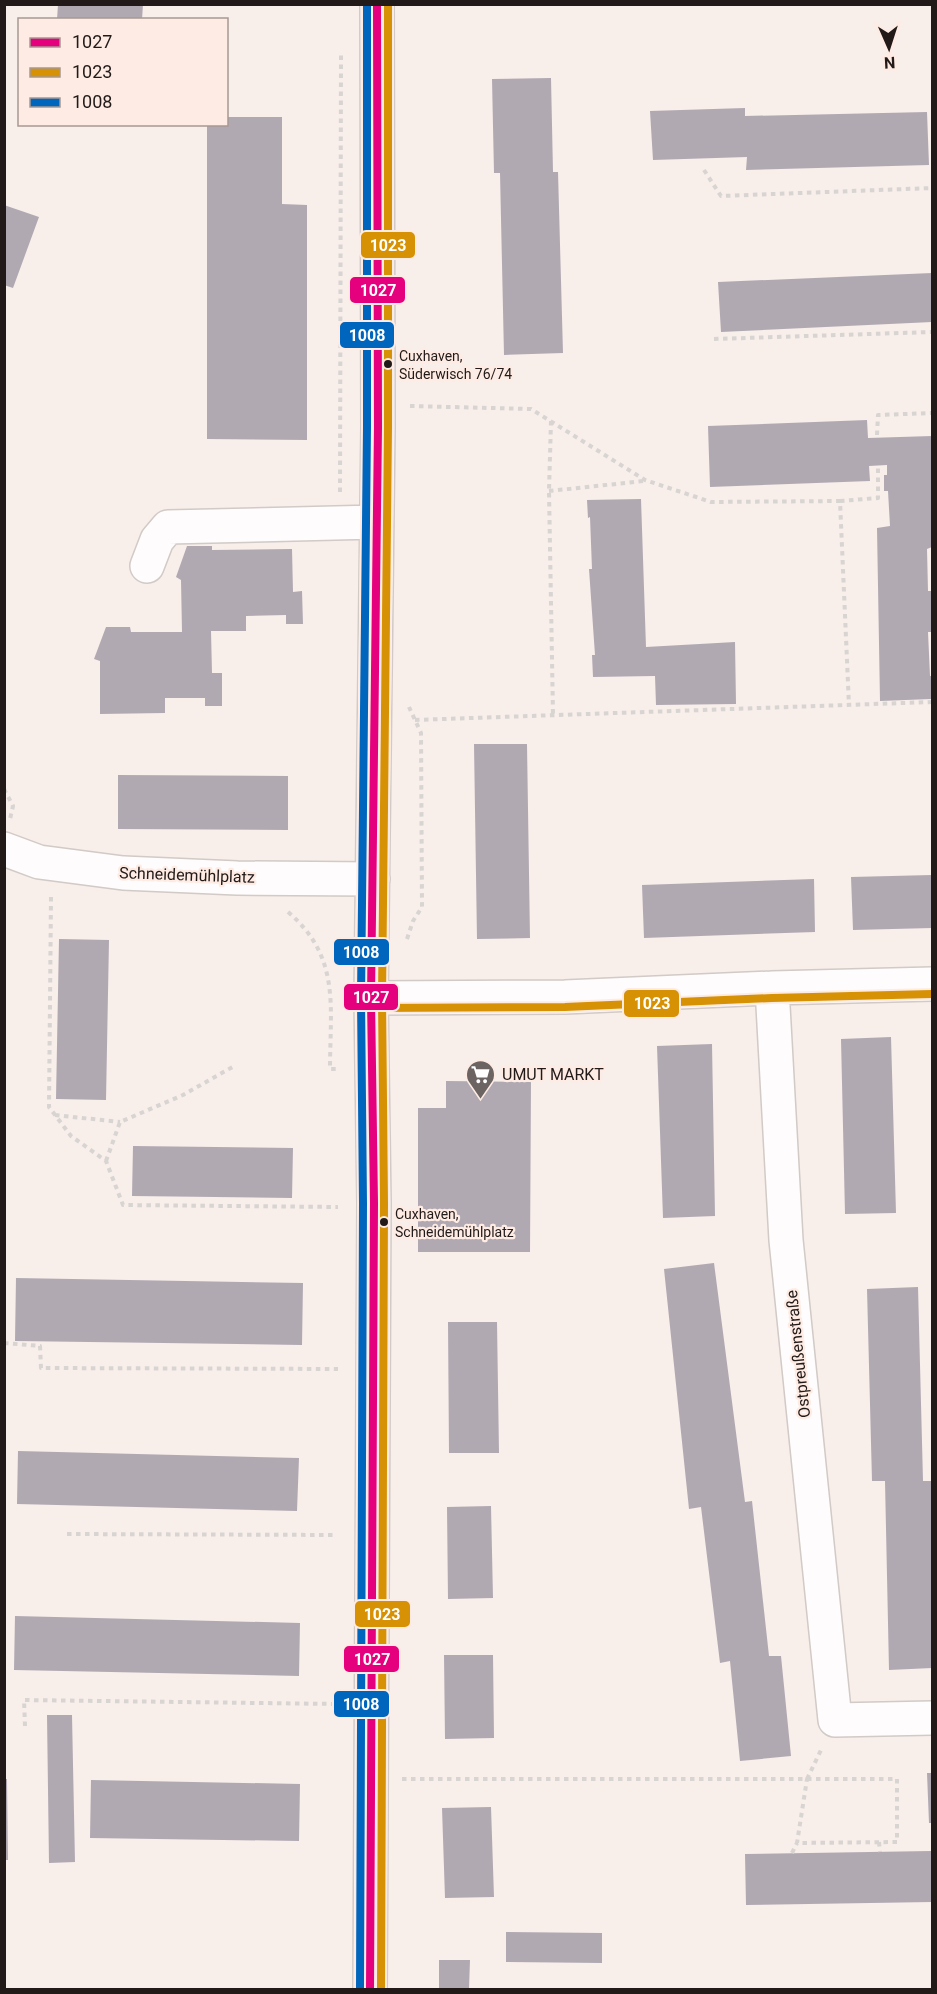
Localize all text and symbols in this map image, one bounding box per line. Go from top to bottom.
legend [18,18,228,126]
north arrow [859,18,919,78]
text: 1027 [72,31,112,52]
text: N [884,53,896,72]
text: 1023 [72,61,112,82]
text: 1008 [72,91,112,112]
line badge: 1023 [360,231,416,259]
text: 1023 [370,236,406,255]
line badge: 1027 [349,276,406,304]
text: 1027 [360,281,396,300]
line badge: 1008 [339,321,395,349]
text: 1008 [349,326,385,345]
place label: Cuxhaven, Süderwisch 76/74 [399,348,512,382]
marker: Cuxhaven, Süderwisch 76/74 [382,358,394,370]
street label: Schneidemühlplatz [119,863,255,887]
line badge: 1008 [333,938,390,966]
text: 1008 [343,943,379,962]
line badge: 1027 [343,983,399,1011]
text: 1027 [353,988,389,1007]
line badge: 1023 [623,989,680,1018]
text: 1023 [634,994,670,1013]
supermarket icon: UMUT MARKT [465,1058,497,1100]
place label: UMUT MARKT [502,1065,604,1084]
place label: Cuxhaven, Schneidemühlplatz [395,1206,514,1240]
marker: Cuxhaven, Schneidemühlplatz [378,1216,390,1228]
street label: Ostpreußenstraße [782,1289,814,1419]
line badge: 1023 [354,1600,411,1628]
text: 1023 [364,1605,400,1624]
line badge: 1027 [343,1645,400,1673]
text: 1027 [354,1650,390,1669]
line badge: 1008 [333,1690,390,1718]
text: 1008 [343,1695,379,1714]

